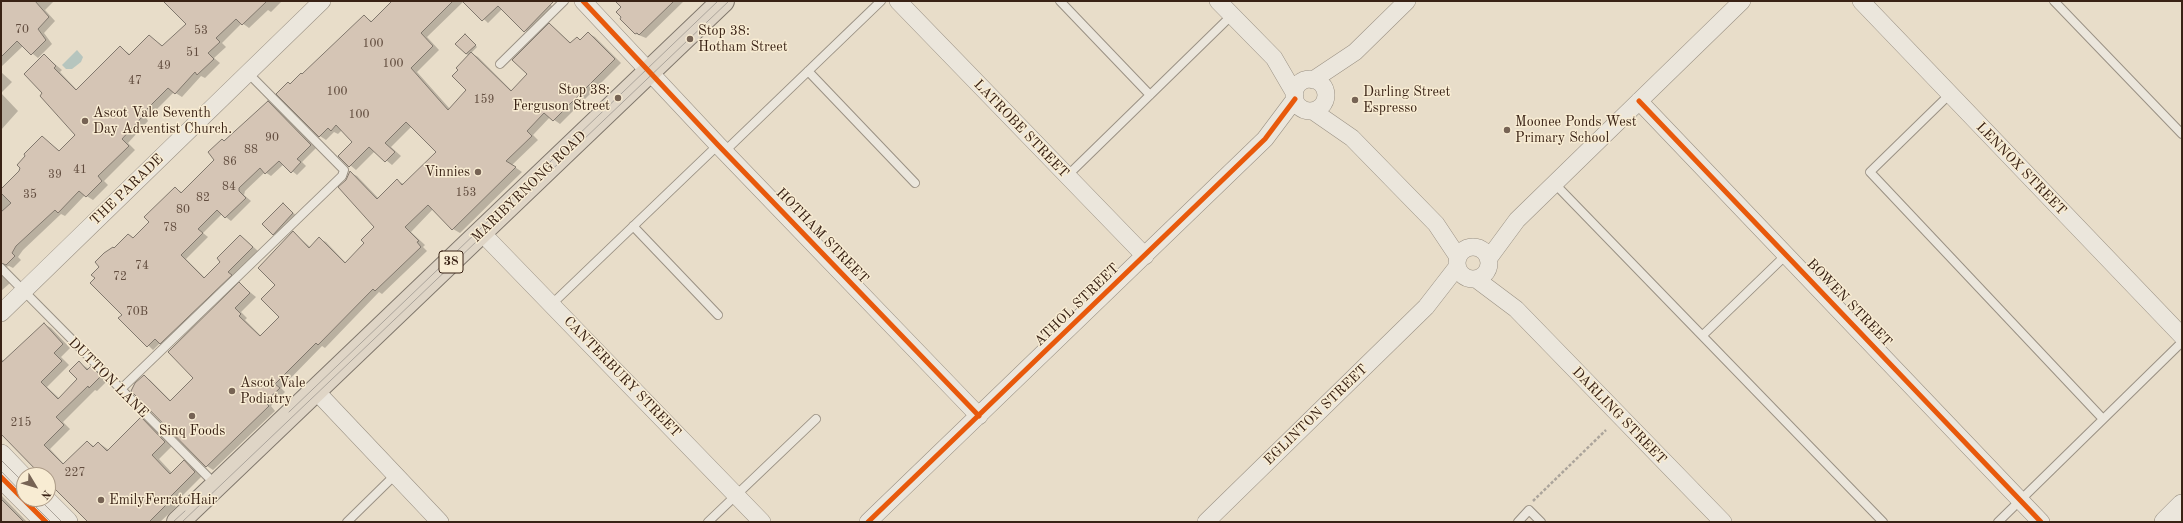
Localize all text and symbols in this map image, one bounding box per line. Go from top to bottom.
house number: 70 [15,23,29,37]
place label: Stop 38: Hotham Street [698,23,788,56]
house number: 53 [194,24,208,38]
marker: Stop 38: Hotham Street [685,34,695,44]
house number: 100 [363,37,383,51]
house number: 51 [186,46,200,60]
house number: 100 [383,57,403,71]
house number: 49 [157,59,171,73]
house number: 47 [128,74,142,88]
street label: LATROBE STREET [970,76,1072,182]
place label: Stop 38: Ferguson Street [513,82,610,114]
place label: Darling Street Espresso [1363,84,1450,116]
house number: 100 [327,85,347,99]
house number: 159 [474,93,494,107]
marker: Stop 38: Ferguson Street [613,93,623,103]
marker: Darling Street Espresso [1350,95,1360,105]
place label: Ascot Vale Seventh Day Adventist Church. [93,105,232,138]
house number: 100 [349,108,369,122]
place label: Moonee Ponds West Primary School [1515,114,1637,146]
marker: Ascot Vale Seventh Day Adventist Church. [80,116,90,126]
street label: LENNOX STREET [1972,119,2070,219]
marker: Moonee Ponds West Primary School [1502,125,1512,135]
street label: MARIBYRNONG ROAD [468,128,590,246]
house number: 90 [265,131,279,145]
house number: 88 [244,143,258,157]
street label: THE PARADE [87,151,167,229]
house number: 86 [223,155,237,169]
house number: 41 [73,163,87,177]
place label: Vinnies [425,164,470,180]
marker: Vinnies [473,167,483,177]
house number: 39 [48,168,62,182]
house number: 84 [222,180,236,194]
street label: HOTHAM STREET [772,185,872,287]
house number: 153 [456,186,476,200]
house number: 35 [23,188,37,202]
house number: 82 [196,191,210,205]
house number: 80 [176,203,190,217]
house number: 78 [163,221,177,235]
road number: 38 [439,251,463,273]
street label: BOWEN STREET [1803,256,1895,350]
house number: 74 [135,259,149,273]
street label: ATHOL STREET [1031,260,1123,350]
house number: 72 [113,270,127,284]
house number: 70B [126,305,148,319]
street label: CANTERBURY STREET [560,313,684,441]
street label: DUTTON LANE [65,335,151,421]
street label: EGLINTON STREET [1261,361,1371,469]
street label: DARLING STREET [1568,364,1670,468]
place label: Ascot Vale Podiatry [240,375,305,408]
marker: Ascot Vale Podiatry [227,386,237,396]
marker: Sinq Foods [187,411,197,421]
house number: 215 [11,416,31,430]
place label: Sinq Foods [159,423,225,439]
house number: 227 [65,466,85,480]
north arrow [16,467,56,507]
text: N [38,487,52,501]
place label: EmilyFerratoHair [109,492,217,508]
marker: EmilyFerratoHair [96,495,106,505]

